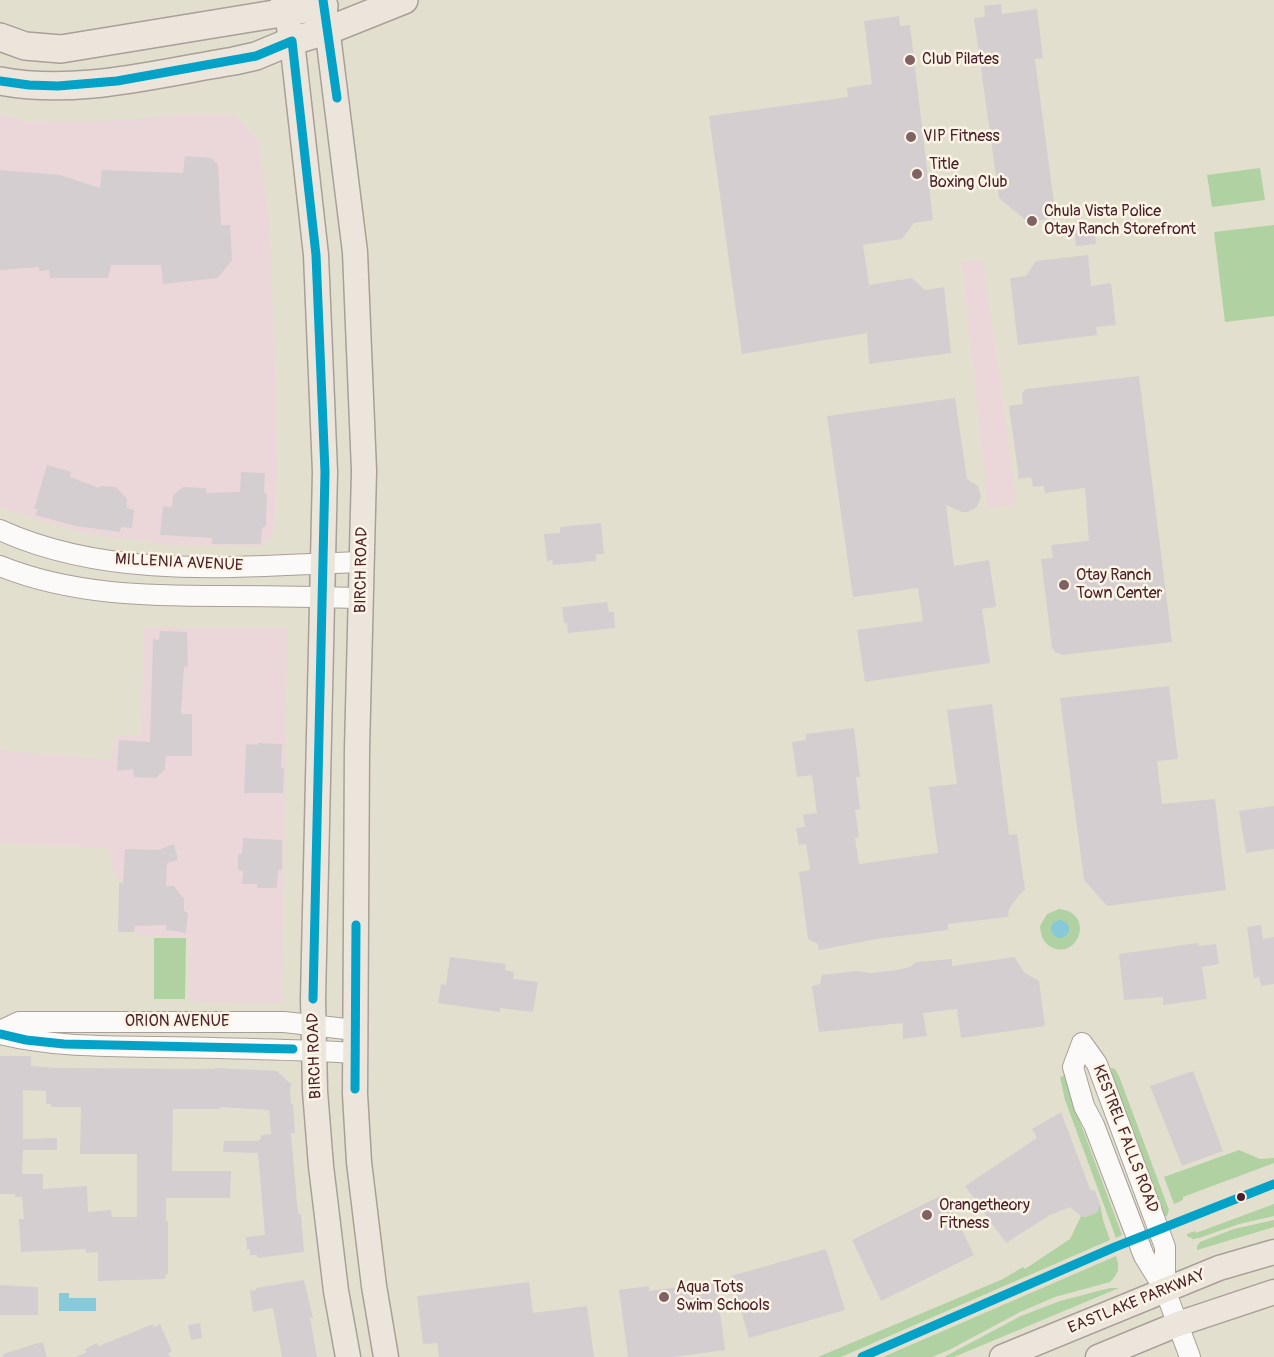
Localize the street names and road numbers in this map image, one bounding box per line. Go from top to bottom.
street label: BIRCH ROAD [352,527,372,613]
street label: MILLENIA AVENUE [115,550,243,576]
street label: ORION AVENUE [125,1012,229,1032]
street label: BIRCH ROAD [304,1013,326,1099]
street label: KESTREL FALLS ROAD [1088,1062,1162,1216]
street label: EASTLAKE PARKWAY [1065,1266,1209,1338]

